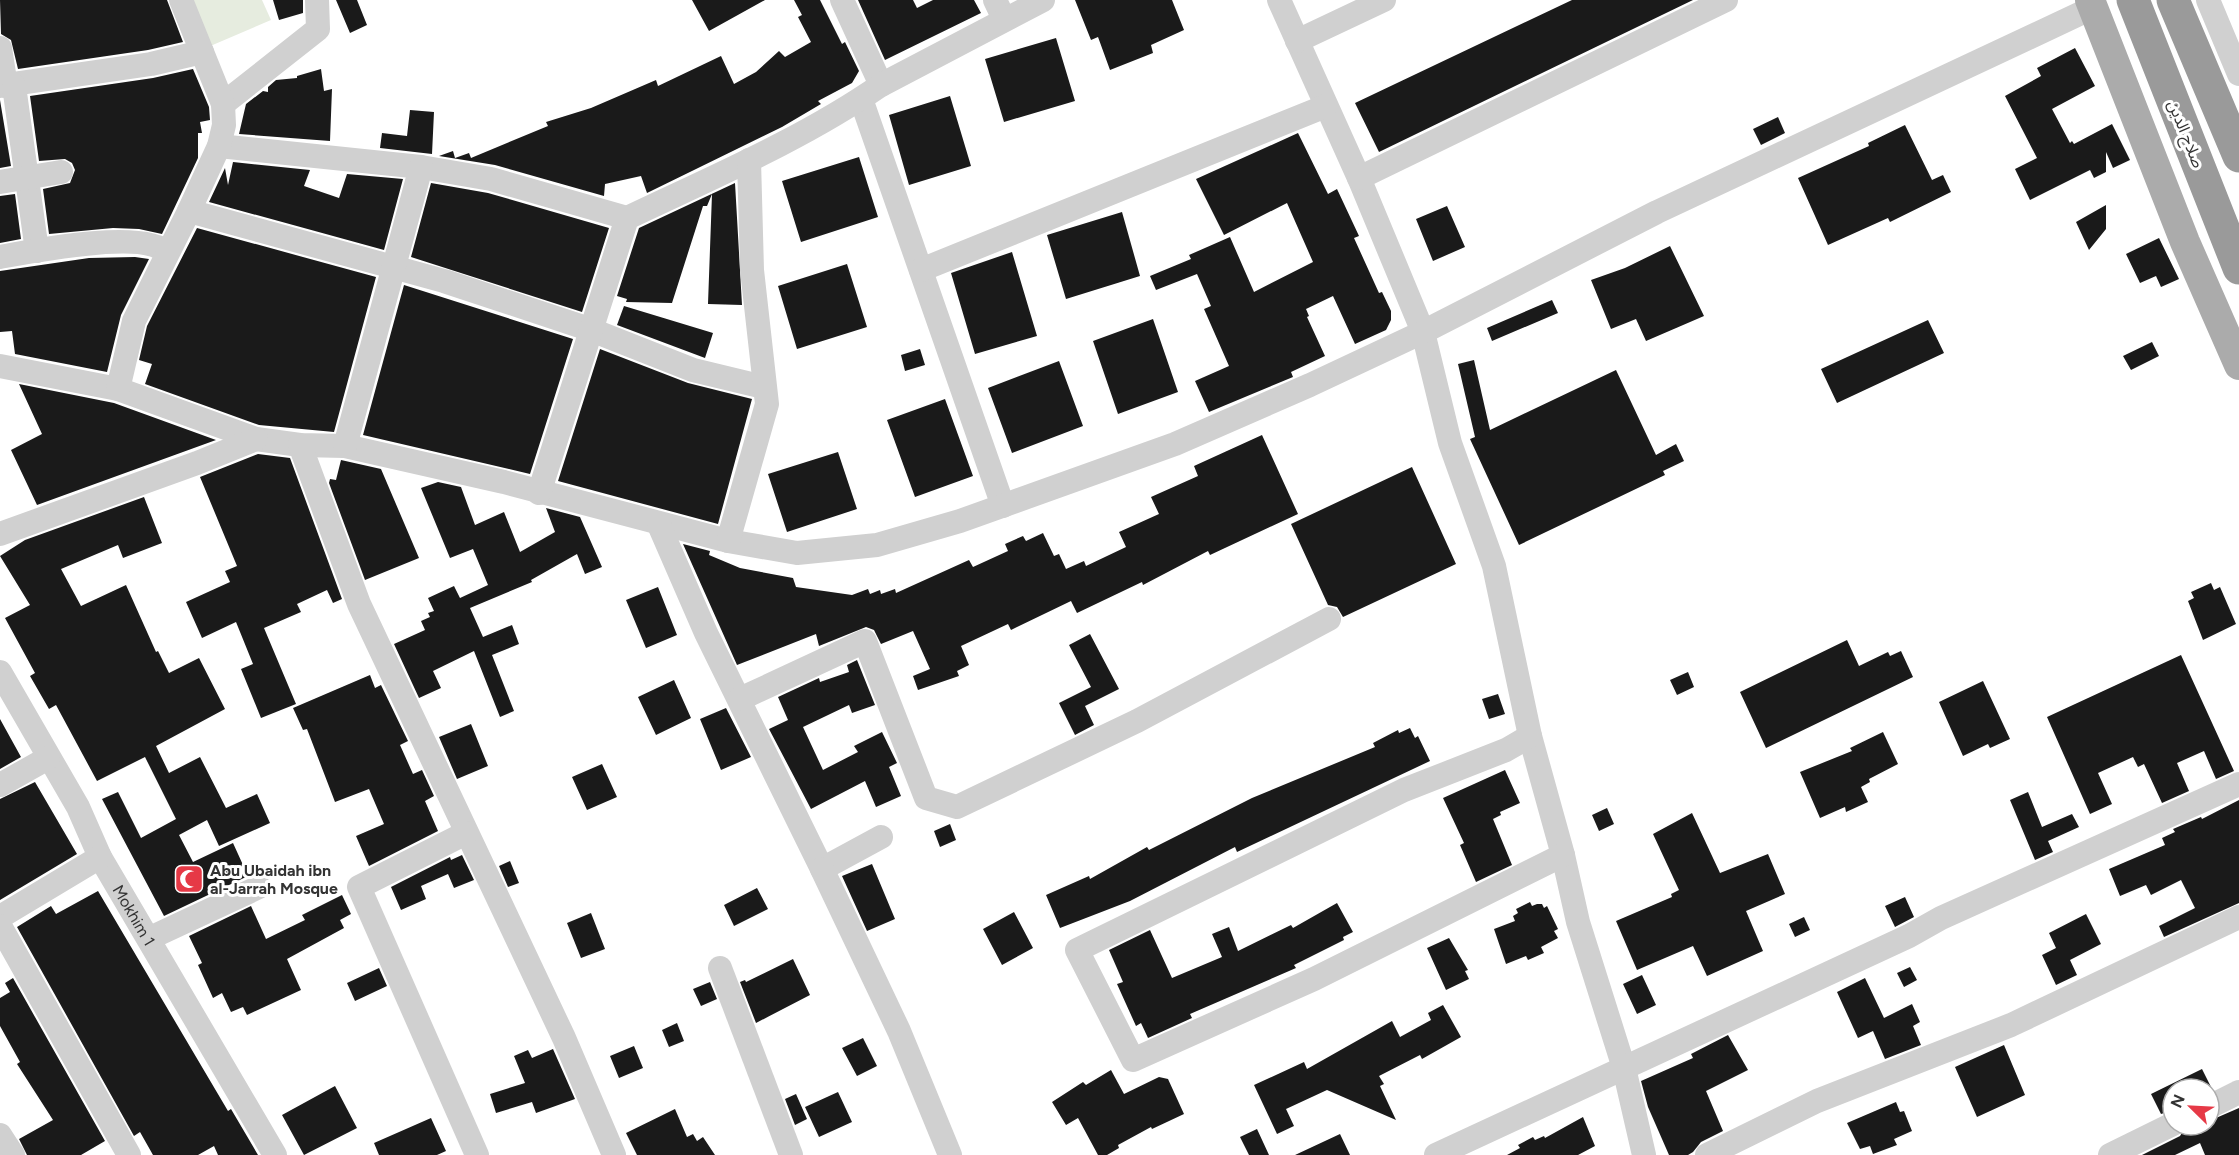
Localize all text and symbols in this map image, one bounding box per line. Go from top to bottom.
street label: صلاح الدين [2161,97,2208,172]
place label: Abu Ubaidah ibn al-Jarrah Mosque [210,861,338,898]
mosque icon: Abu Ubaidah ibn al-Jarrah Mosque [173,863,205,895]
street label: Mokhim 1 [109,881,159,949]
north arrow [2161,1077,2221,1137]
text: N [2167,1092,2189,1111]

